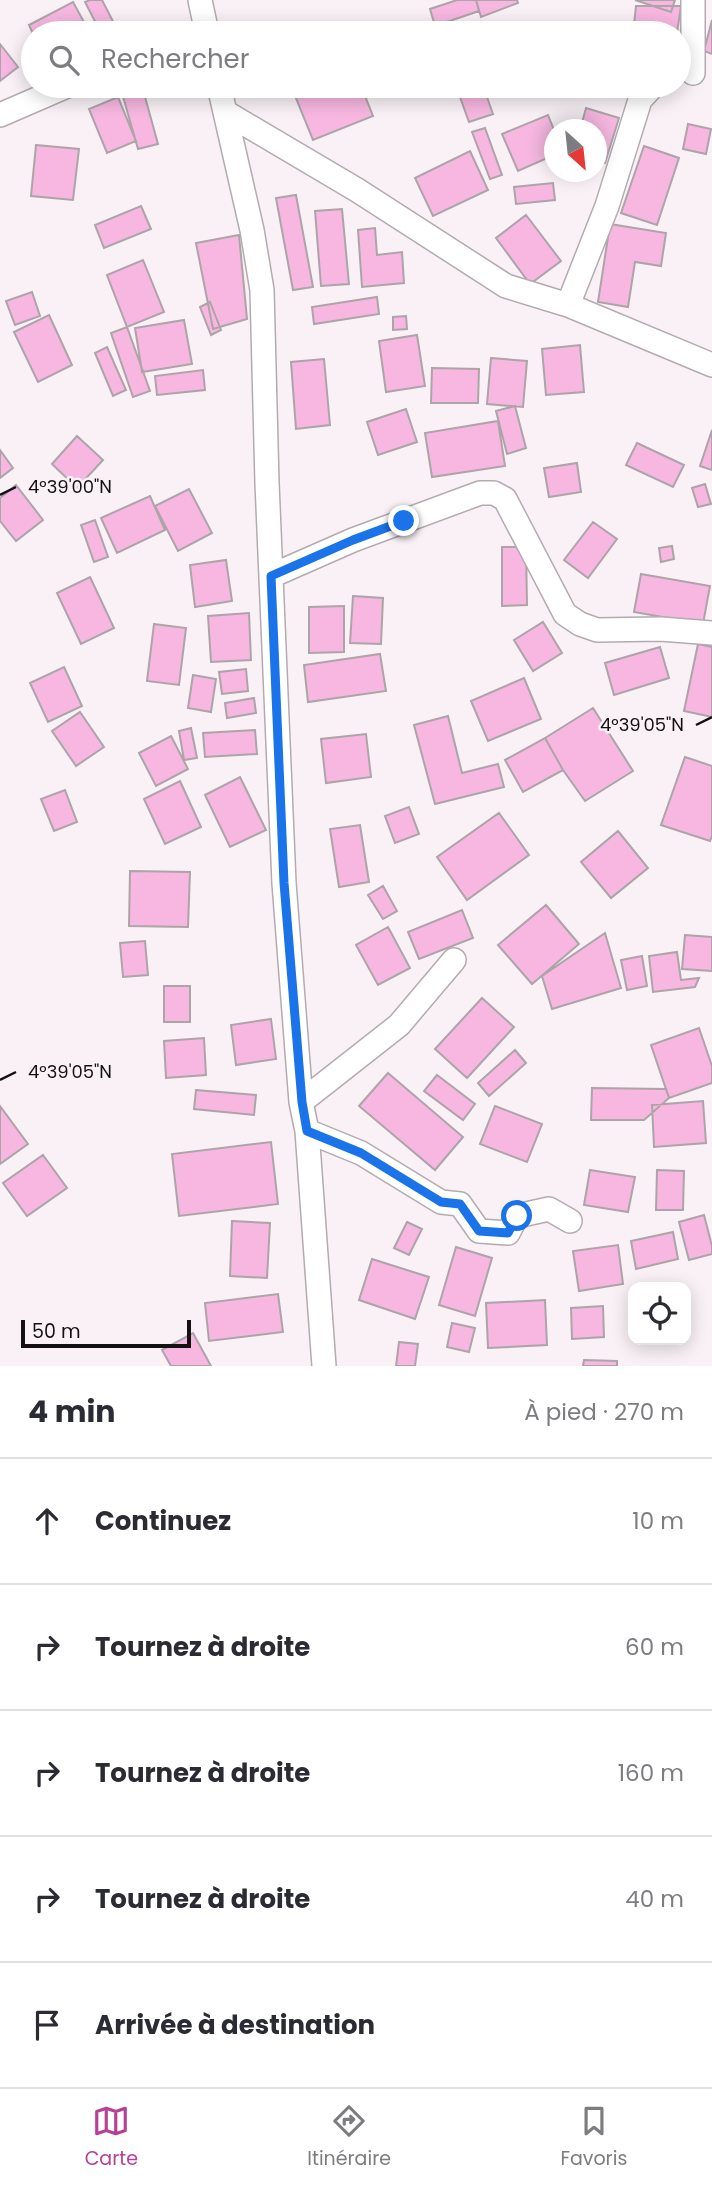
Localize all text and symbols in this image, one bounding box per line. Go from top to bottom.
search box [21,21,691,98]
icon: search [45,41,83,79]
text: Rechercher [101,41,249,77]
north arrow [544,119,607,182]
text: 4°39'00"N [28,474,112,499]
route end [388,505,419,536]
text: 4°39'05"N [600,712,684,737]
text: 4°39'05"N [28,1059,112,1084]
route start [501,1200,532,1231]
map controls [628,1282,691,1345]
button: locate [628,1282,691,1345]
scale bar [21,1317,191,1349]
text: 50 m [32,1318,81,1345]
text: 4 min [28,1390,116,1433]
text: À pied · 270 m [524,1396,684,1428]
icon: ahead [28,1502,66,1540]
text: Continuez [95,1503,231,1539]
text: 10 m [632,1505,684,1537]
icon: right [28,1628,66,1666]
text: Tournez à droite [95,1629,310,1665]
text: 60 m [625,1631,684,1663]
icon: right [28,1754,66,1792]
text: Tournez à droite [95,1755,310,1791]
text: 160 m [618,1757,684,1789]
icon: right [28,1880,66,1918]
text: Tournez à droite [95,1881,310,1917]
text: 40 m [625,1883,684,1915]
icon: arrive [28,2006,66,2044]
text: Arrivée à destination [95,2007,375,2043]
tab: Carte [85,2102,138,2173]
tab: Itinéraire [307,2102,391,2173]
tab: Favoris [560,2102,627,2173]

